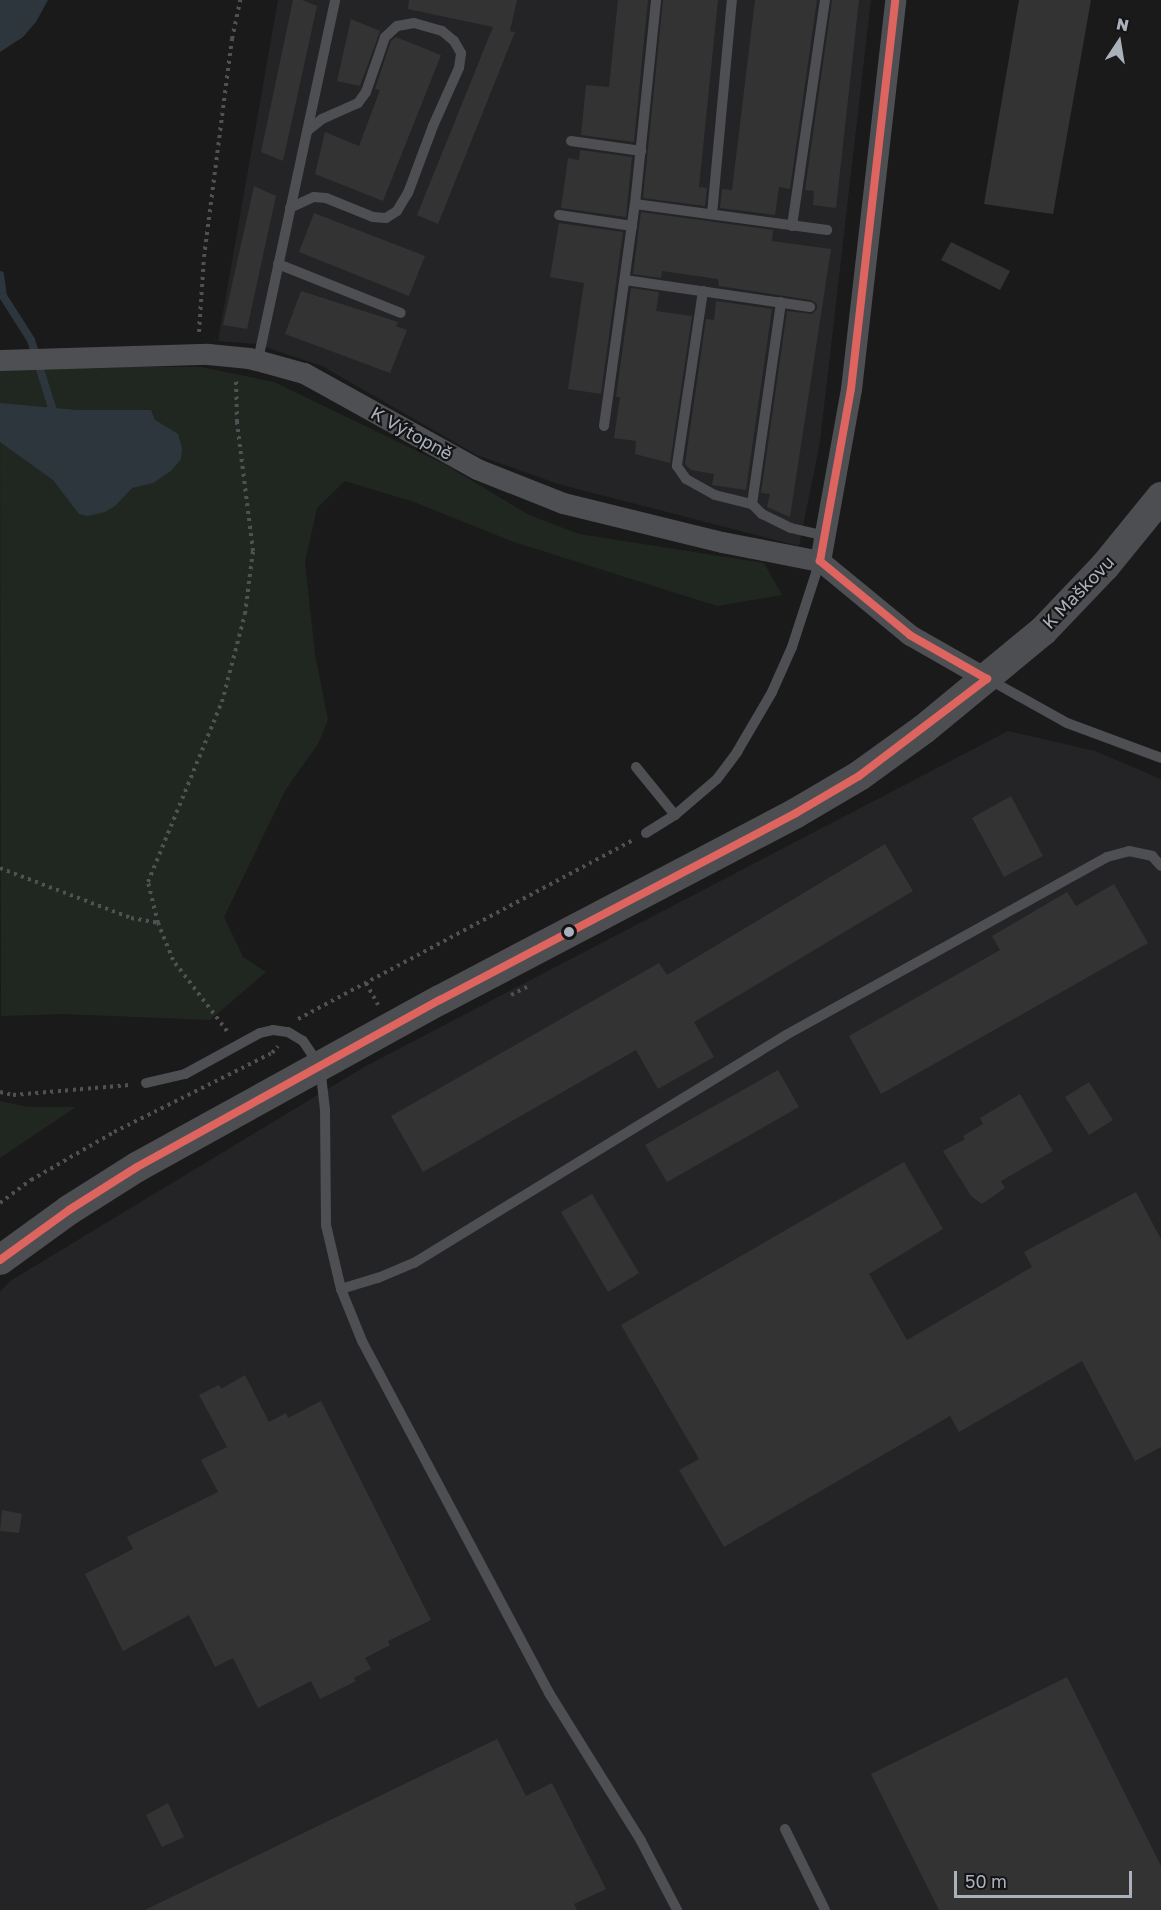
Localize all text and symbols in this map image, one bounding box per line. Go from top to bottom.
north arrow [1089,12,1149,72]
text: N [1115,13,1131,35]
street label: K Výtopně [367,402,457,464]
street label: K Maškovu [1038,551,1118,633]
unlabelled marker [563,926,575,938]
scale bar [957,1859,1136,1897]
text: 50 m [965,1870,1007,1892]

